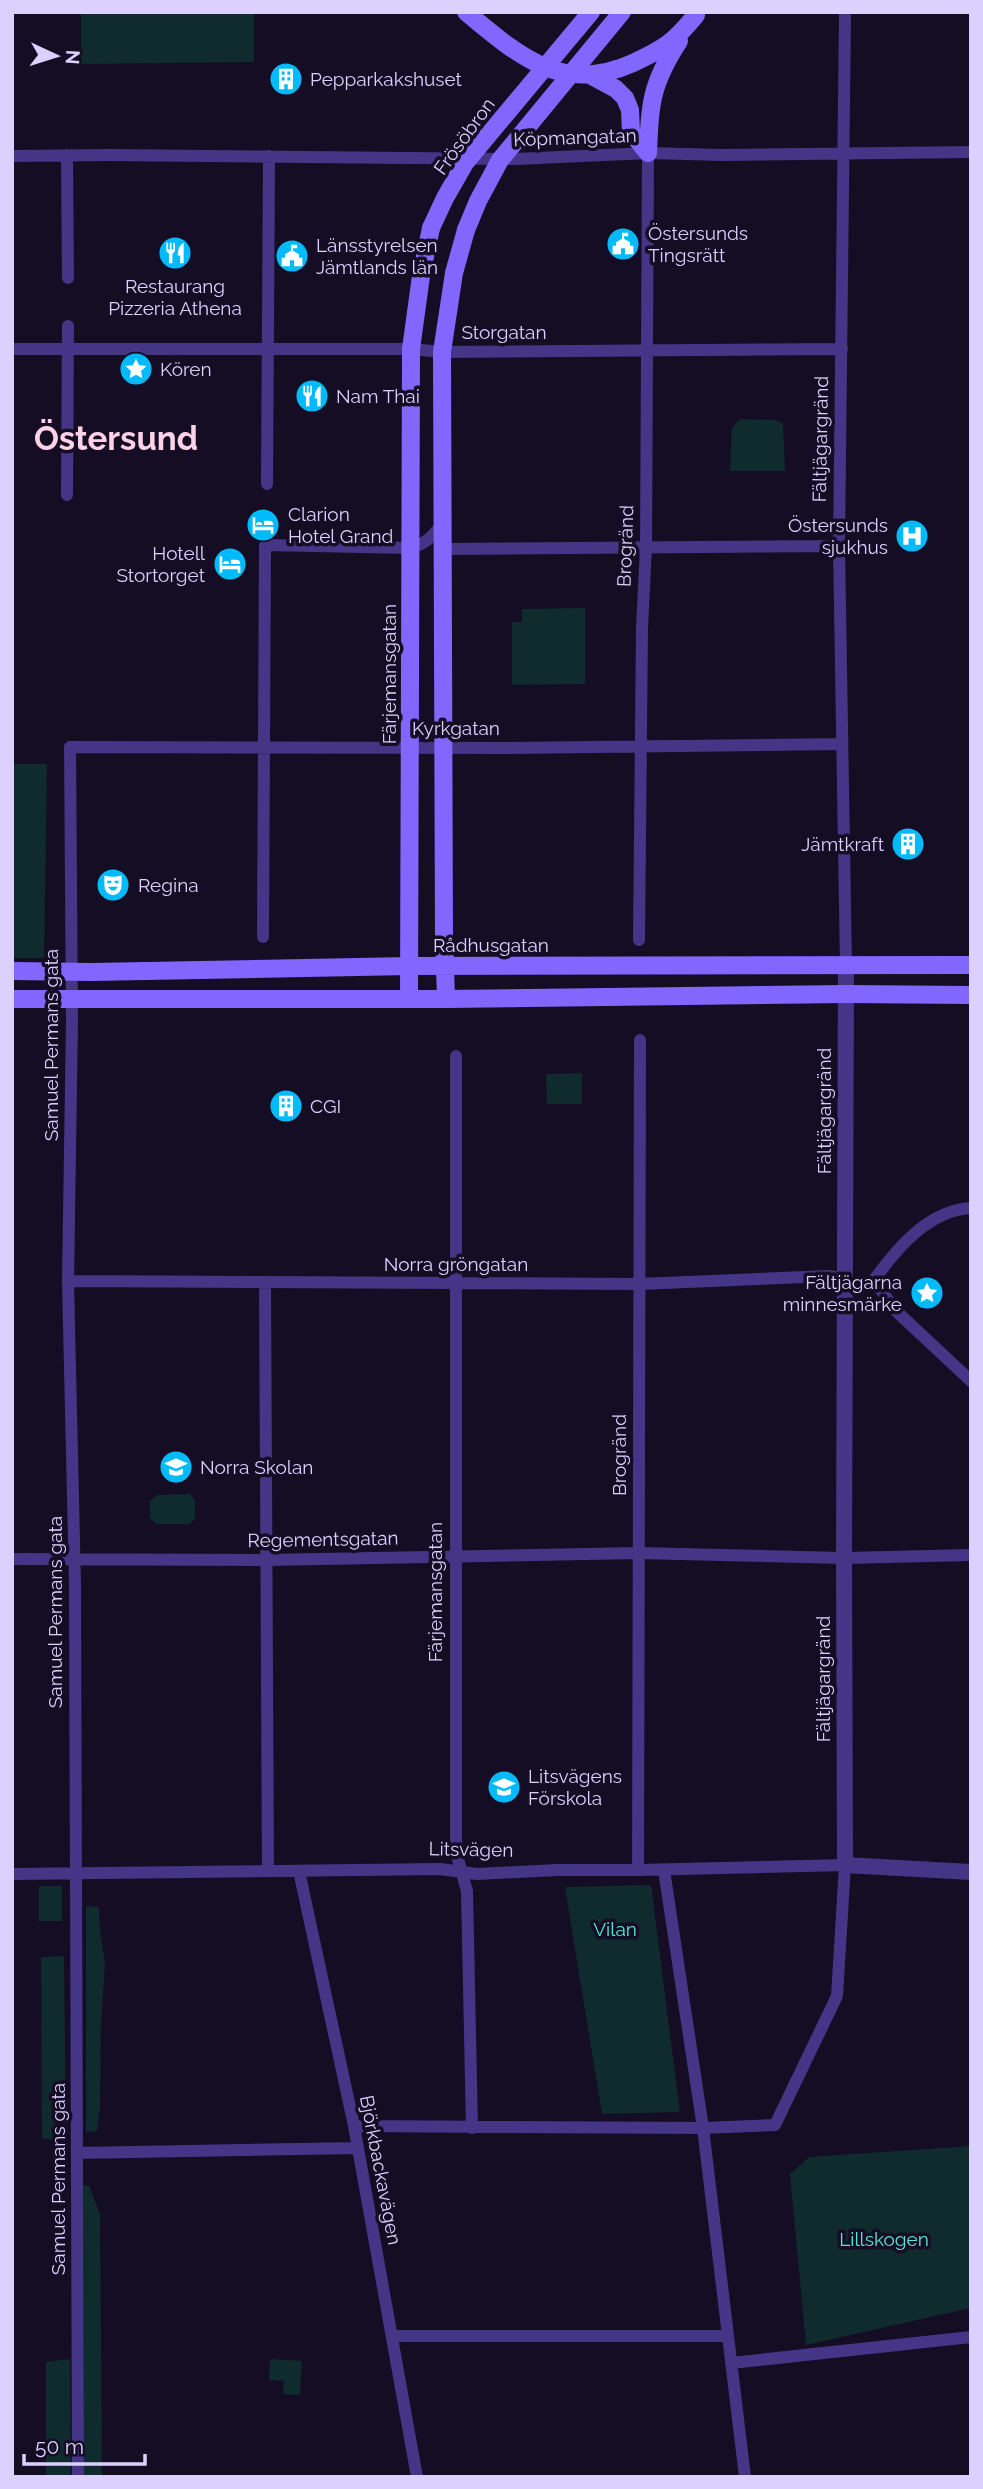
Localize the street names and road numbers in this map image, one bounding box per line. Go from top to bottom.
street label: Frösöbron [429,93,499,179]
street label: Köpmangatan [513,124,637,150]
street label: Storgatan [461,321,547,343]
street label: Fältjägargränd [808,376,832,502]
street label: Brogränd [613,505,637,587]
street label: Färjemansgatan [378,604,400,744]
street label: Kyrkgatan [412,717,500,739]
street label: Rådhusgatan [433,934,549,956]
street label: Samuel Permans gata [40,949,62,1141]
street label: Fältjägargränd [813,1048,835,1174]
street label: Norra gröngatan [384,1253,528,1275]
street label: Brogränd [608,1414,630,1496]
street label: Samuel Permans gata [44,1516,66,1708]
street label: Färjemansgatan [424,1522,446,1662]
street label: Regementsgatan [247,1527,399,1551]
street label: Fältjägargränd [812,1616,834,1742]
street label: Litsvägen [428,1837,514,1861]
street label: Samuel Permans gata [47,2083,69,2275]
street label: Björkbackavägen [356,2093,406,2247]

